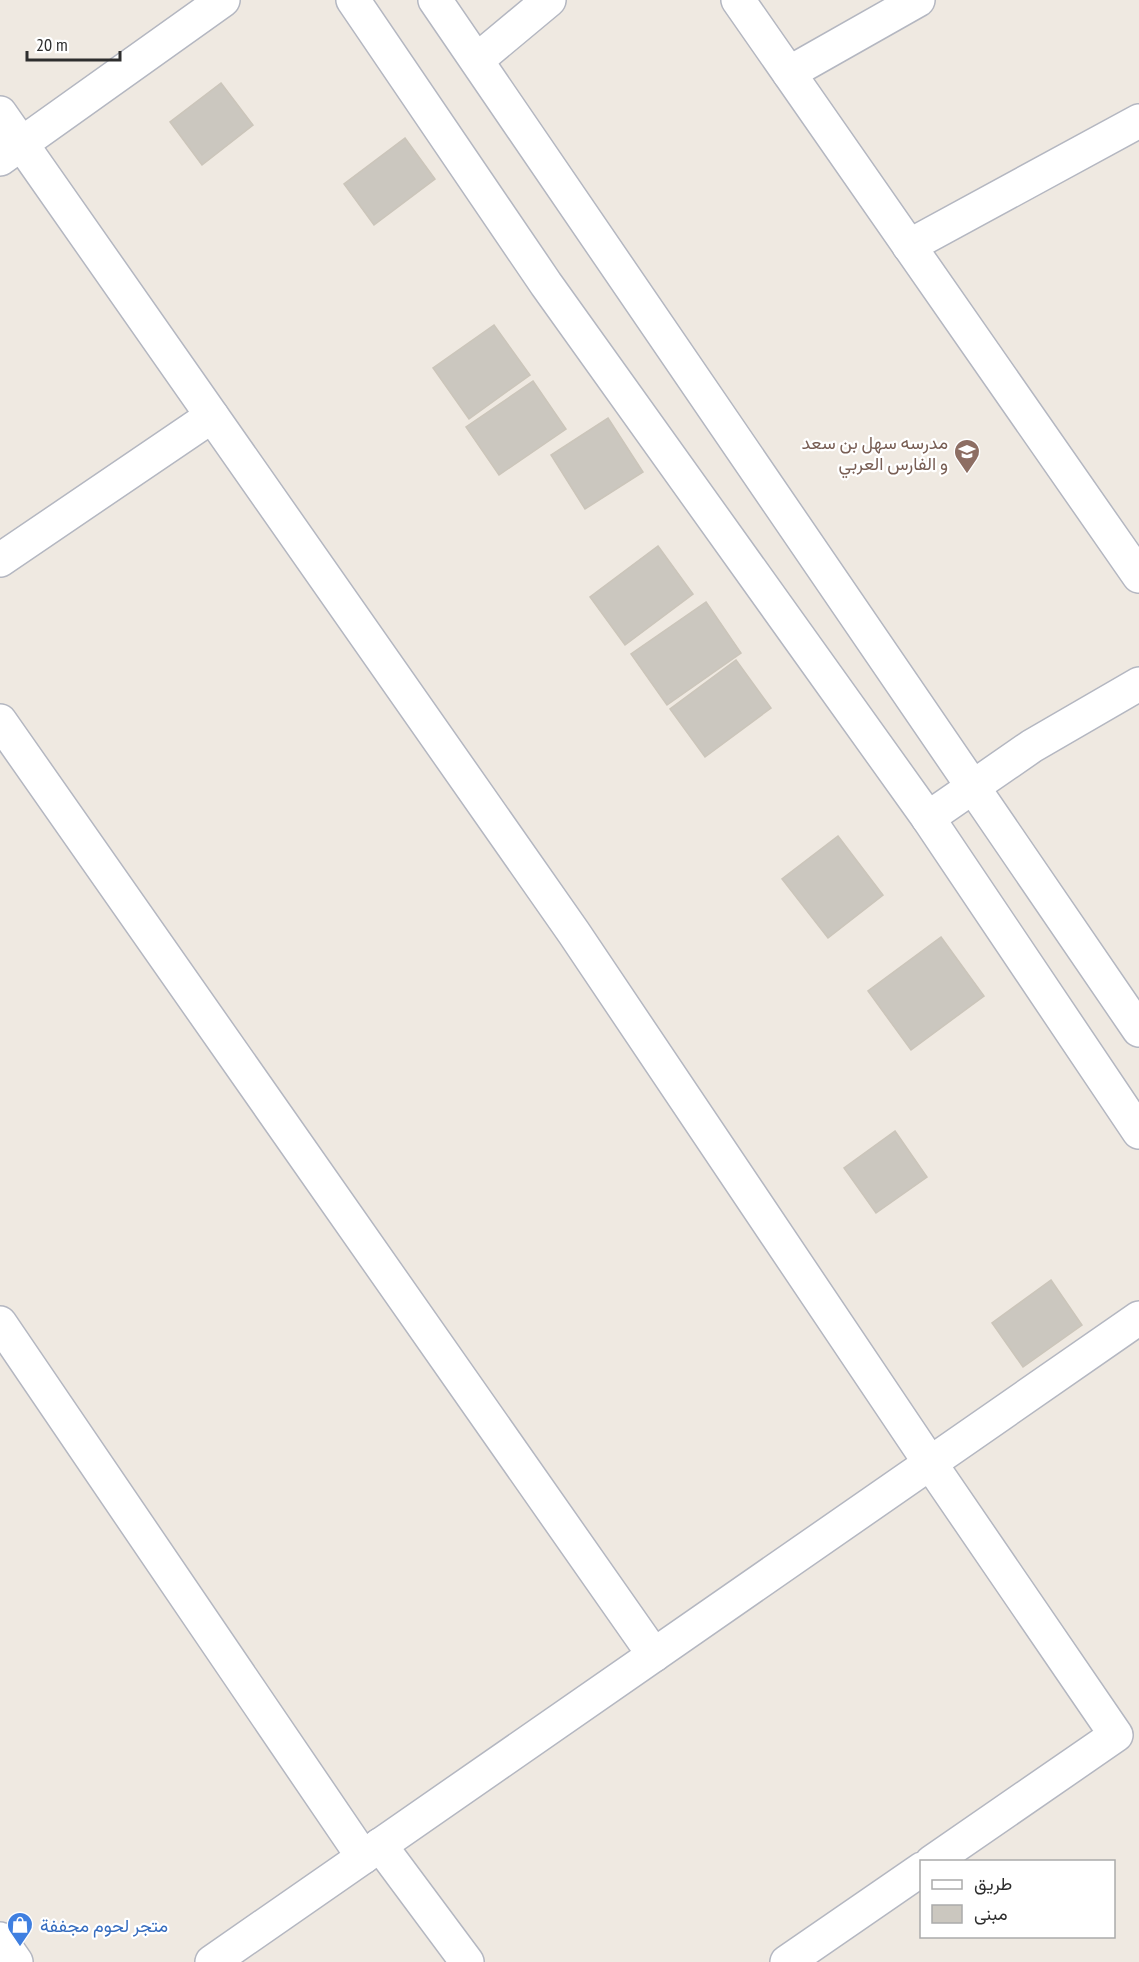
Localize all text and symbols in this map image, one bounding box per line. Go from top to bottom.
scale bar [27,24,120,62]
text: 20 m [36,33,68,56]
place label: مدرسه سهل بن سعد و الفارس العربي [802,431,948,479]
school or university icon: مدرسه سهل بن سعد و الفارس العربي [952,437,982,475]
legend [920,1860,1115,1938]
text: طريق [974,1872,1012,1895]
text: مبنى [974,1902,1008,1925]
shop icon: متجر لحوم مجففة [5,1910,35,1948]
place label: متجر لحوم مجففة [40,1914,168,1938]

